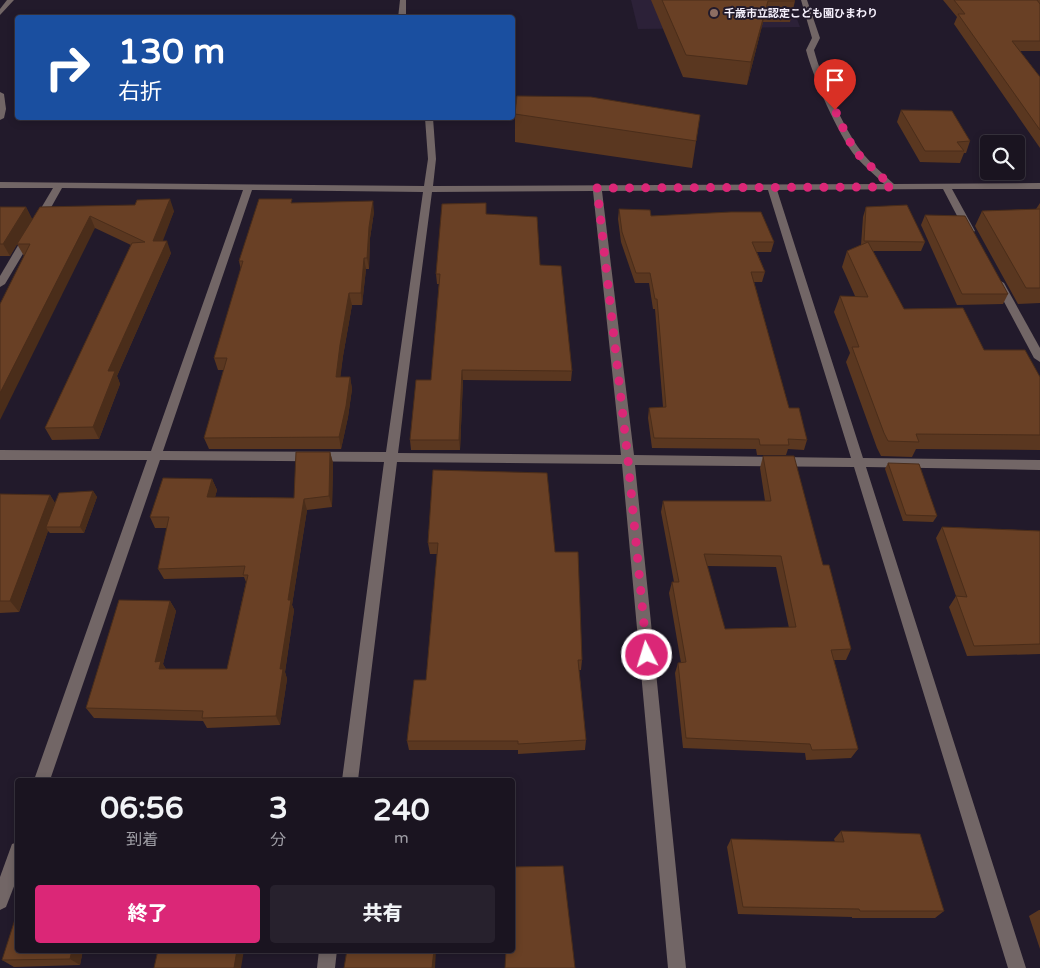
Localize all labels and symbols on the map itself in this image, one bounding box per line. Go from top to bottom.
marker: 千歳市立認定こども園ひまわり [708,7,720,19]
place label: 千歳市立認定こども園ひまわり [724,7,878,20]
pin [814,59,856,110]
position arrow [620,628,672,680]

